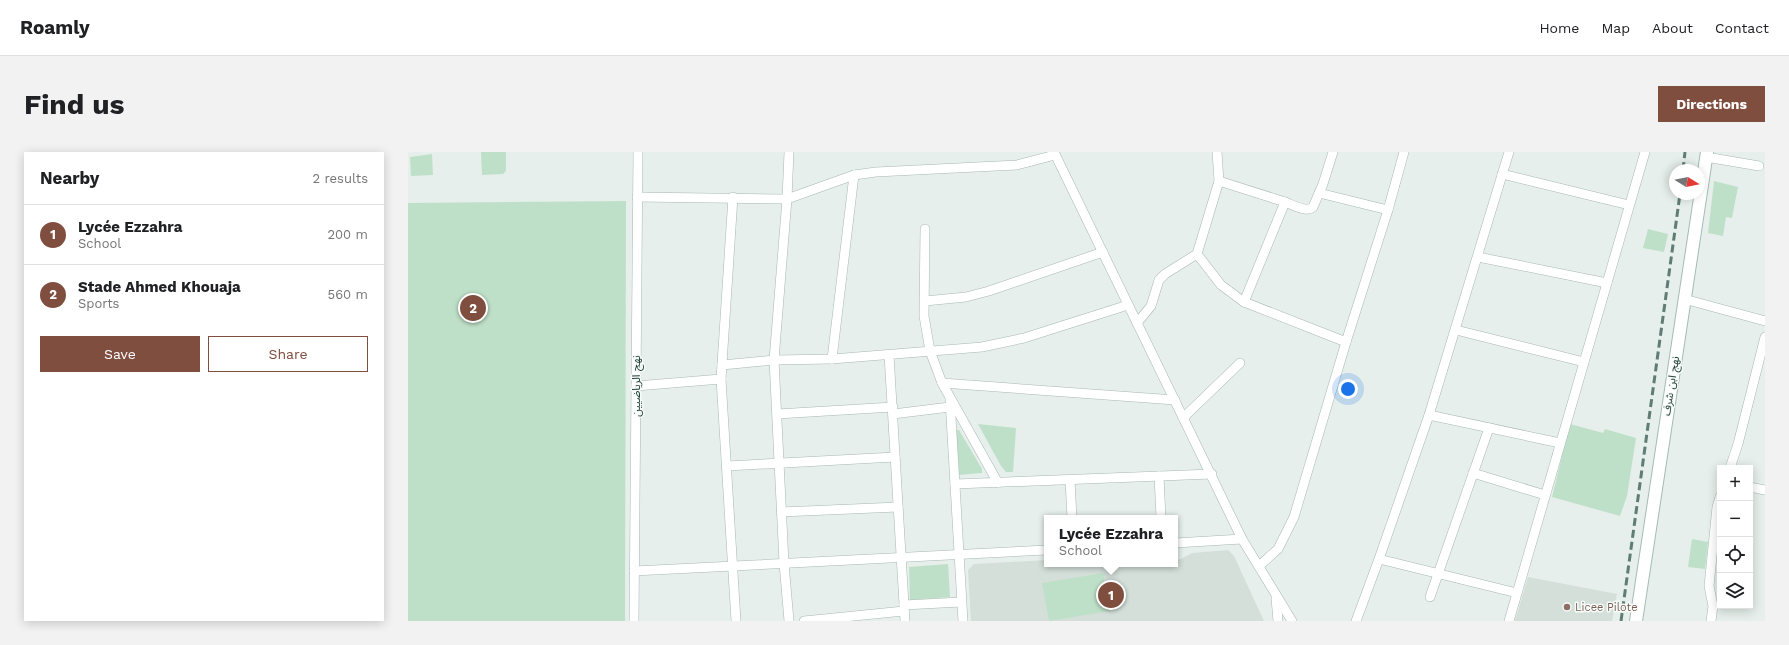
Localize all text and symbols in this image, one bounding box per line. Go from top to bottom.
text: Roamly [20,16,90,39]
text: Home [1539,20,1579,36]
text: Map [1601,20,1630,36]
text: About [1652,20,1693,36]
text: Contact [1715,20,1769,36]
button: Directions [1658,86,1765,122]
text: Find us [24,88,124,121]
north arrow [1669,164,1705,200]
text: Nearby [40,168,99,188]
text: 2 results [313,171,368,186]
text: Lycée Ezzahra [78,218,182,236]
text: 1 [50,227,56,242]
text: 200 m [327,227,368,242]
text: School [78,236,121,251]
text: Stade Ahmed Khouaja [78,278,241,296]
text: 2 [49,287,57,302]
text: 560 m [328,287,368,302]
pin: 2 [460,293,486,323]
text: Sports [78,296,119,311]
button: Save [40,336,200,372]
button: Share [208,336,368,372]
street label: نهج الرياضيين [630,355,644,417]
street label: نهج ابن شرف [1660,355,1683,417]
your location [1338,379,1358,399]
map controls [1717,465,1753,609]
button: + [1717,465,1753,501]
button: − [1717,501,1753,537]
popup [1044,515,1178,567]
text: Lycée Ezzahra [1059,525,1163,543]
button: locate [1717,537,1753,573]
text: School [1059,543,1102,558]
button: layers [1717,573,1753,609]
pin: 1 [1098,580,1124,610]
place label: Licee Pilote [1575,601,1638,614]
marker: Licee Pilote [1562,602,1572,612]

